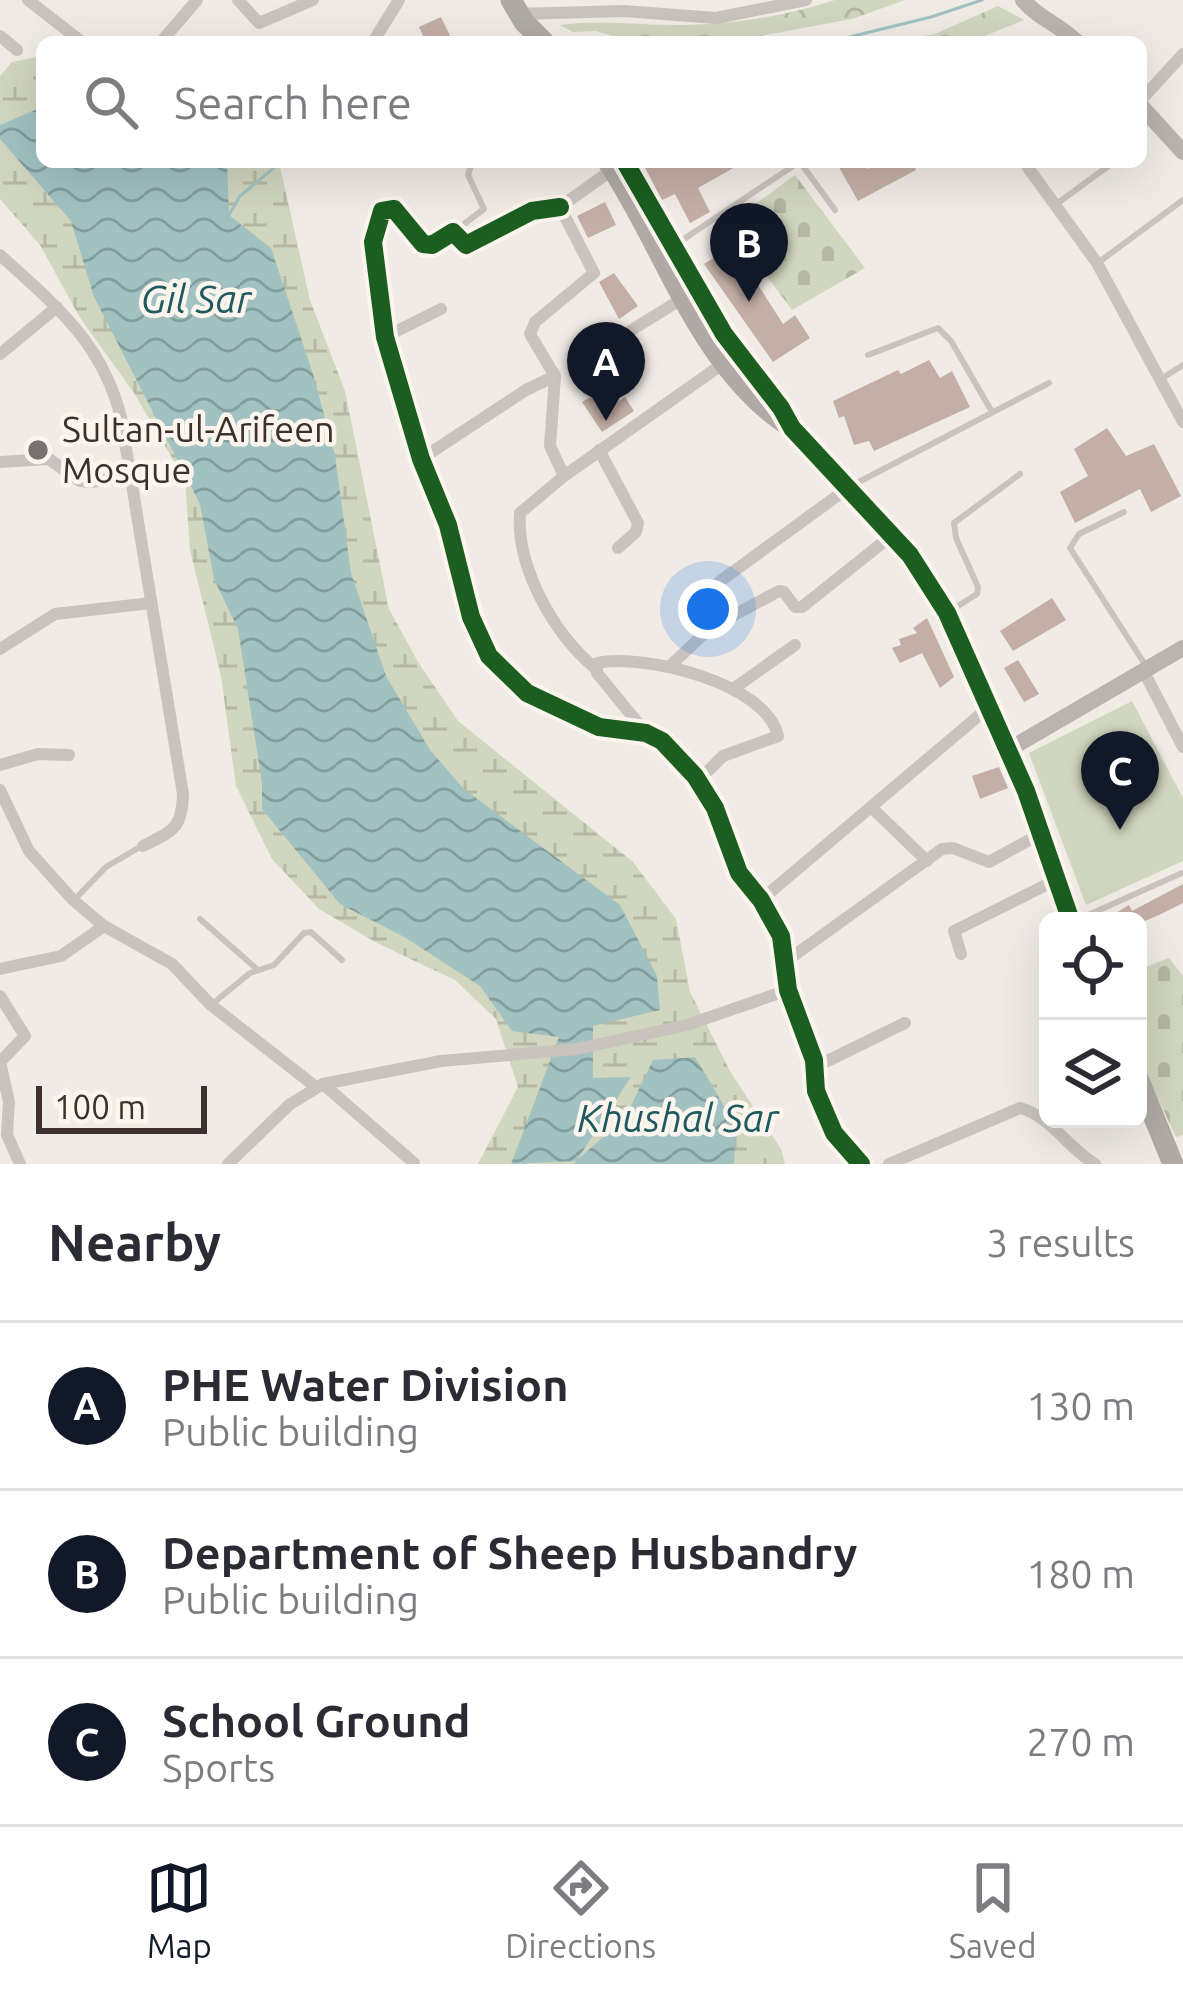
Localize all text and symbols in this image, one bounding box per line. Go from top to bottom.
search box [36,36,1147,168]
icon: search [78,69,144,135]
text: Search here [174,77,412,128]
pin: B [710,203,788,302]
water label: Gil Sar [141,277,253,320]
pin: A [567,322,645,421]
place label: Sultan-ul-Arifeen Mosque [62,408,335,490]
marker: Sultan-ul-Arifeen Mosque [25,437,51,463]
your location [678,579,738,639]
pin: C [1081,731,1159,830]
map controls [1039,912,1147,1128]
button: locate [1039,912,1147,1020]
button: layers [1039,1020,1147,1128]
scale bar [36,1080,207,1133]
text: 100 m [54,1088,146,1125]
water label: Khushal Sar [577,1096,780,1139]
text: Nearby [48,1213,221,1271]
text: 3 results [986,1221,1135,1264]
text: PHE Water Division [162,1359,569,1410]
text: A [73,1384,101,1427]
text: 130 m [1026,1384,1135,1427]
text: Public building [162,1410,419,1453]
text: Department of Sheep Husbandry [162,1527,857,1578]
text: B [74,1552,100,1595]
text: 180 m [1026,1552,1135,1595]
text: Public building [162,1578,419,1621]
text: School Ground [162,1695,470,1746]
text: C [75,1720,99,1763]
text: 270 m [1026,1720,1135,1763]
text: Sports [162,1746,275,1789]
tab: Map [146,1855,212,1964]
tab: Directions [505,1855,656,1964]
tab: Saved [949,1855,1037,1964]

